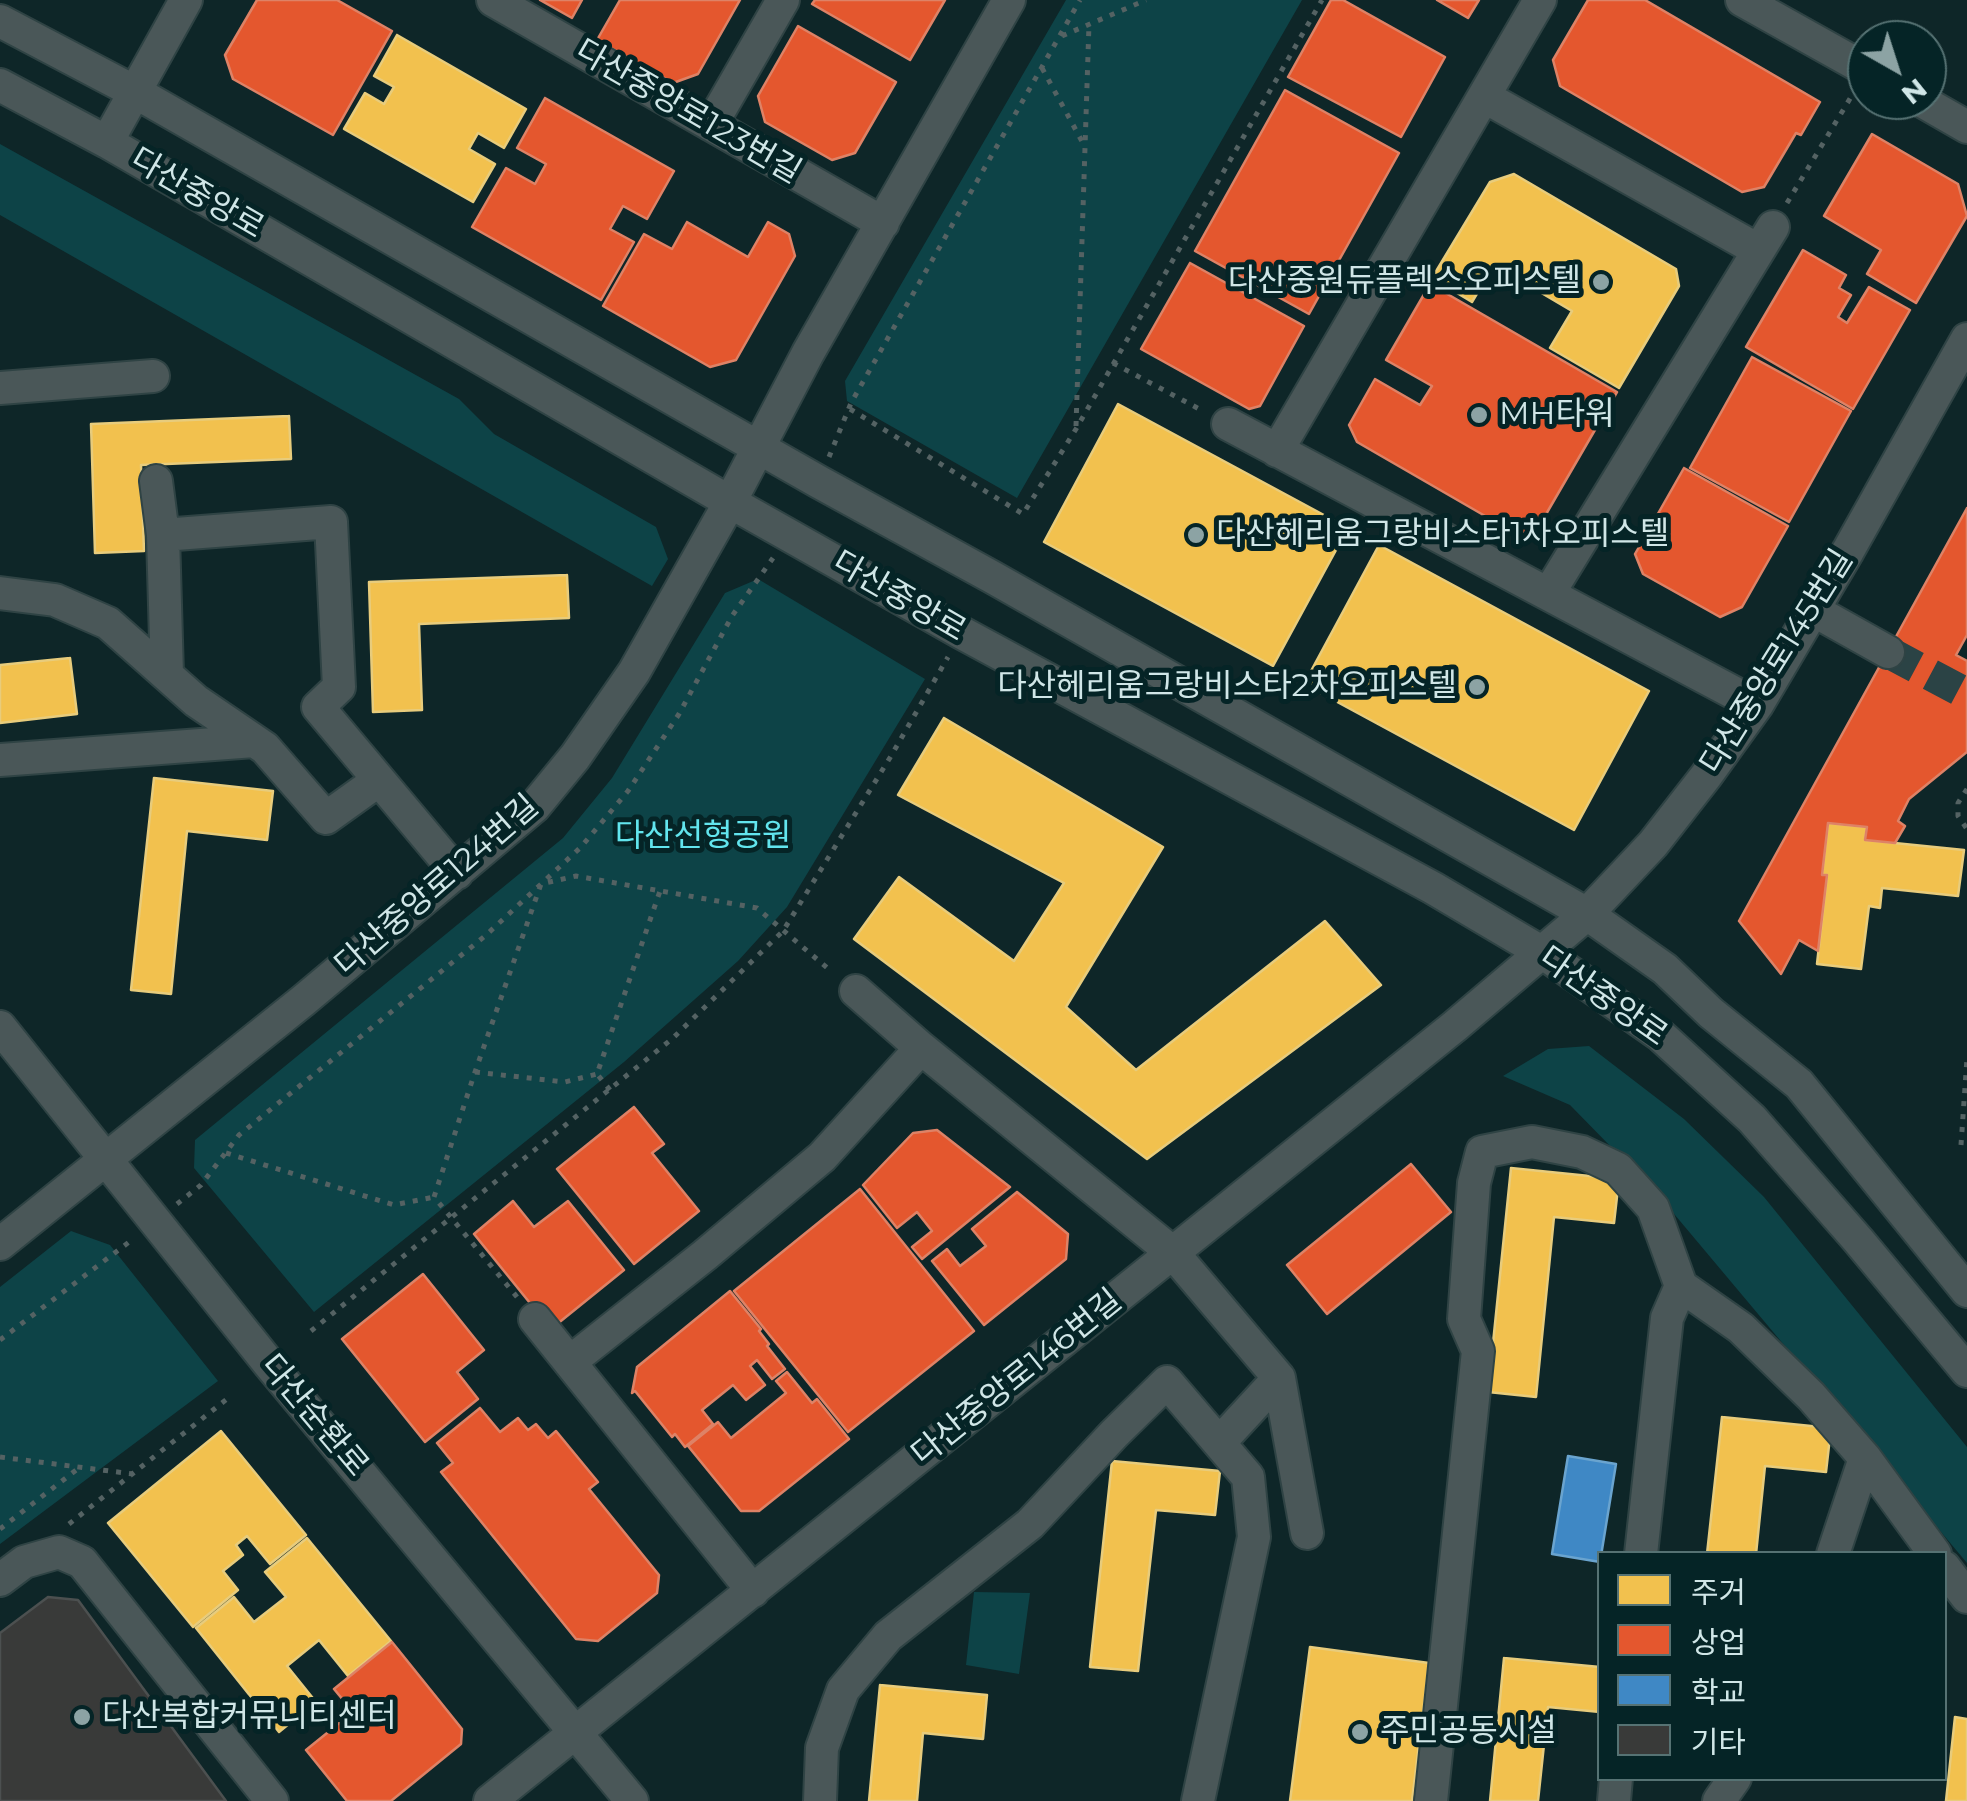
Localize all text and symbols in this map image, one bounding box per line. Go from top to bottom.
north arrow [1847,20,1947,120]
street label: 다산중앙로123번길 [568,32,808,192]
text: N [1895,71,1934,112]
street label: 다산중앙로 [124,141,270,247]
place label: 다산중원듀플렉스오피스텔 [1228,263,1581,301]
marker: 다산중원듀플렉스오피스텔 [1590,271,1612,293]
place label: MH타워 [1499,396,1614,434]
marker: MH타워 [1468,404,1490,426]
place label: 다산헤리움그랑비스타1차오피스텔 [1216,516,1669,554]
marker: 다산헤리움그랑비스타1차오피스텔 [1185,524,1207,546]
street label: 다산중앙로145번길 [1693,543,1861,781]
street label: 다산중앙로 [826,544,972,650]
place label: 다산헤리움그랑비스타2차오피스텔 [997,668,1457,706]
marker: 다산헤리움그랑비스타2차오피스텔 [1466,676,1488,698]
street label: 다산중앙로124번길 [328,787,546,985]
park label: 다산선형공원 [615,818,791,856]
street label: 다산중앙로 [1532,939,1674,1055]
street label: 다산중앙로146번길 [905,1282,1129,1474]
street label: 다산순환로 [252,1347,376,1485]
legend [1597,1551,1947,1781]
text: 주거 [1691,1574,1746,1611]
text: 상업 [1691,1624,1746,1661]
text: 학교 [1691,1674,1746,1711]
place label: 다산복합커뮤니티센터 [102,1698,396,1736]
marker: 다산복합커뮤니티센터 [71,1706,93,1728]
place label: 주민공동시설 [1380,1713,1557,1751]
marker: 주민공동시설 [1349,1721,1371,1743]
text: 기타 [1691,1724,1746,1761]

